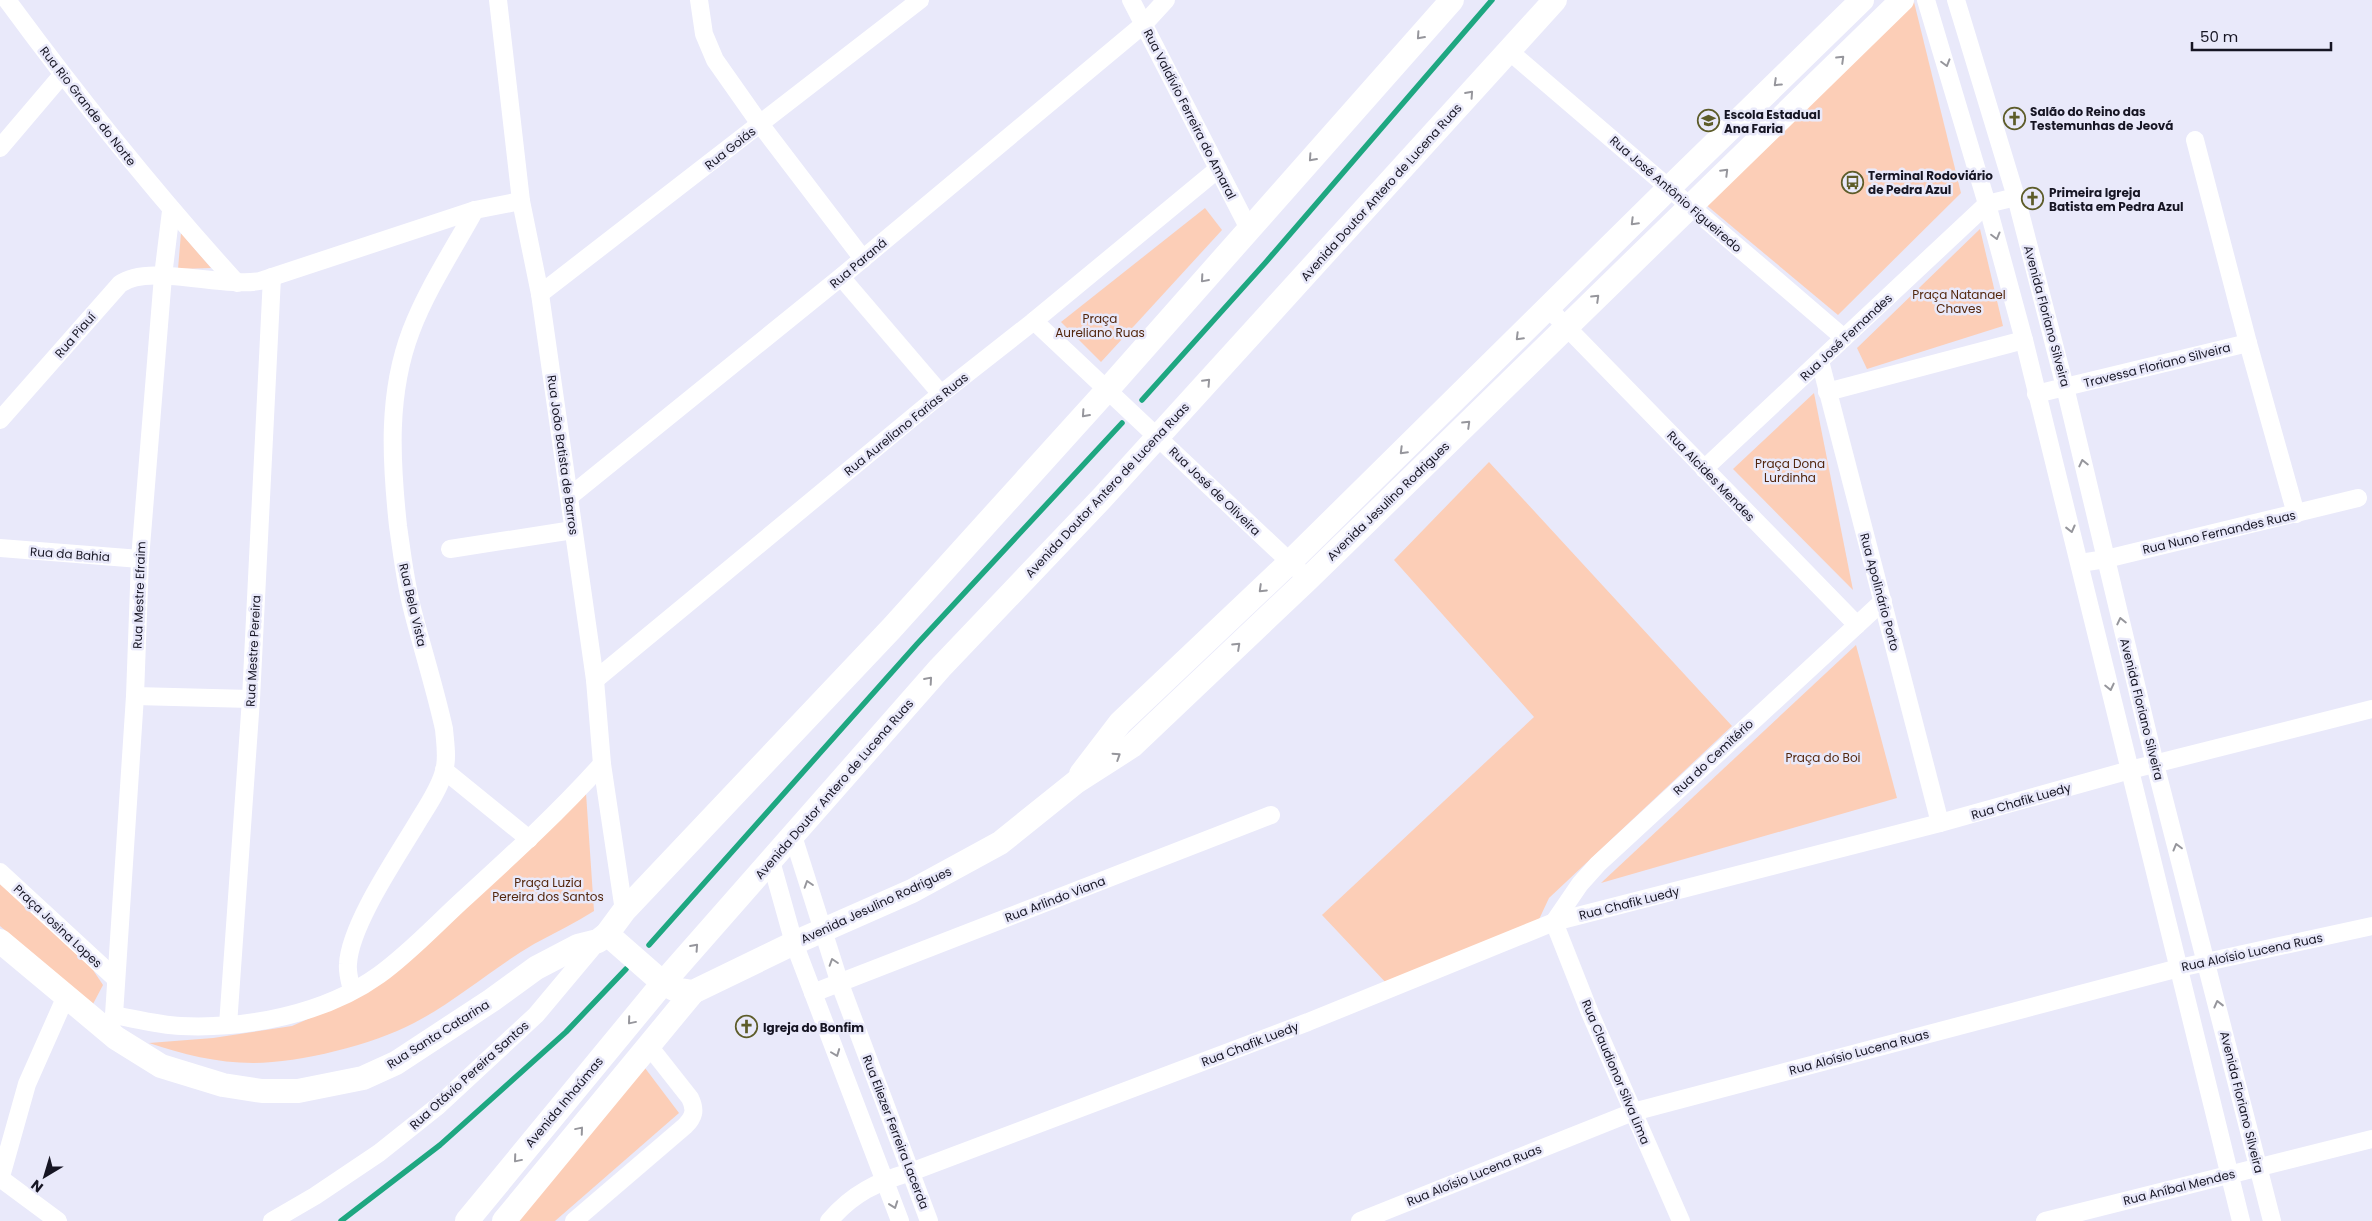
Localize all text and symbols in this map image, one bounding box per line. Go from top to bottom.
scale bar [2192,20,2331,52]
street label: Rua Valdívio Ferreira do Amaral [1140,26,1240,202]
text: 50 m [2200,26,2238,47]
one-way arrow [1417,31,1426,40]
street label: Rua Rio Grande do Norte [36,43,140,169]
one-way arrow [1836,56,1845,65]
one-way arrow [1940,59,1951,67]
one-way arrow [1774,77,1783,86]
one-way arrow [1464,90,1473,99]
street label: Avenida Doutor Antero de Lucena Ruas [1297,100,1465,284]
place label: Salão do Reino das Testemunhas de Jeová [2030,103,2174,134]
place label: Escola Estadual Ana Faria [1724,106,1820,137]
church icon: Salão do Reino das Testemunhas de Jeová [2002,106,2026,130]
school or university icon: Escola Estadual Ana Faria [1696,109,1720,133]
street label: Rua Goiás [701,123,759,173]
street label: Rua José Antônio Figueiredo [1606,132,1746,256]
one-way arrow [1309,152,1318,161]
place label: Terminal Rodoviário de Pedra Azul [1868,167,1993,198]
one-way arrow [1719,169,1728,178]
bus stop icon: Terminal Rodoviário de Pedra Azul [1840,170,1864,194]
place label: Primeira Igreja Batista em Pedra Azul [2049,184,2184,215]
church icon: Primeira Igreja Batista em Pedra Azul [2021,187,2045,211]
one-way arrow [1631,216,1640,225]
one-way arrow [1990,232,2001,240]
street label: Rua Paraná [826,234,890,292]
street label: Avenida Floriano Silveira [2020,243,2074,389]
one-way arrow [1201,274,1210,283]
park label: Praça Natanael Chaves [1912,286,2006,317]
street label: Rua José Fernandes [1796,290,1896,384]
one-way arrow [1590,295,1599,304]
street label: Rua Piauí [51,309,99,361]
park label: Praça Aureliano Ruas [1055,310,1145,341]
one-way arrow [1516,331,1525,340]
street label: Travessa Floriano Silveira [2082,339,2232,391]
street label: Rua Aureliano Farias Ruas [840,369,972,479]
street label: Rua João Batista de Barros [543,374,583,536]
one-way arrow [1201,378,1210,387]
street label: Avenida Doutor Antero de Lucena Ruas [1021,399,1193,581]
one-way arrow [1082,409,1091,418]
one-way arrow [1461,421,1470,430]
street label: Rua Alcides Mendes [1663,427,1759,525]
street label: Avenida Jesulino Rodrigues [1323,438,1453,564]
street label: Rua José de Oliveira [1166,443,1264,539]
one-way arrow [1400,445,1409,454]
park label: Praça Dona Lurdinha [1755,455,1825,486]
one-way arrow [2079,459,2089,467]
street label: Rua Nuno Fernandes Ruas [2141,506,2297,558]
one-way arrow [2065,524,2076,533]
street label: Rua Apolinário Porto [1856,531,1904,653]
street label: Rua Mestre Efraim [129,541,149,649]
street label: Rua da Bahia [30,543,110,565]
street label: Rua Bela Vista [395,562,431,648]
one-way arrow [1259,583,1268,592]
street label: Rua Mestre Pereira [242,595,264,707]
one-way arrow [2116,616,2127,625]
street label: Avenida Floriano Silveira [2116,636,2168,782]
one-way arrow [1231,643,1240,652]
one-way arrow [924,677,933,686]
one-way arrow [2104,682,2115,691]
street label: Avenida Doutor Antero de Lucena Ruas [751,695,917,883]
street label: Rua do Cemitério [1669,715,1757,799]
park label: Praça do Boi [1785,749,1861,766]
one-way arrow [1112,753,1121,762]
street label: Rua Chafik Luedy [1969,779,2073,823]
one-way arrow [2172,842,2183,851]
street label: Avenida Jesulino Rodrigues [798,863,954,947]
street label: Rua Arlindo Viana [1002,872,1108,926]
park label: Praça Luzia Pereira dos Santos [492,874,604,905]
one-way arrow [804,880,814,889]
street label: Praça Josina Lopes [10,881,106,971]
street label: Rua Chafik Luedy [1577,882,1681,924]
street label: Rua Aloísio Lucena Ruas [2180,929,2324,975]
one-way arrow [689,943,698,952]
one-way arrow [829,959,839,967]
street label: Rua Santa Catarina [384,996,492,1072]
street label: Rua Claudionor Silva Lima [1578,997,1654,1147]
one-way arrow [2213,1000,2223,1008]
one-way arrow [628,1015,637,1024]
church icon: Igreja do Bonfim [735,1015,759,1039]
street label: Rua Otávio Pereira Santos [406,1017,532,1133]
street label: Rua Chafik Luedy [1199,1018,1301,1070]
place label: Igreja do Bonfim [763,1019,864,1036]
street label: Rua Aloísio Lucena Ruas [1787,1025,1931,1079]
street label: Avenida Floriano Silveira [2216,1029,2268,1175]
one-way arrow [830,1048,840,1057]
street label: Avenida Inhaúmas [521,1053,607,1151]
street label: Rua Eliezer Ferreira Lacerda [859,1053,933,1211]
one-way arrow [574,1126,583,1135]
street label: Rua Aloísio Lucena Ruas [1404,1140,1544,1210]
north arrow [20,1151,70,1201]
one-way arrow [514,1153,522,1162]
street label: Rua Aníbal Mendes [2121,1165,2237,1209]
text: N [27,1175,47,1197]
one-way arrow [888,1200,898,1209]

